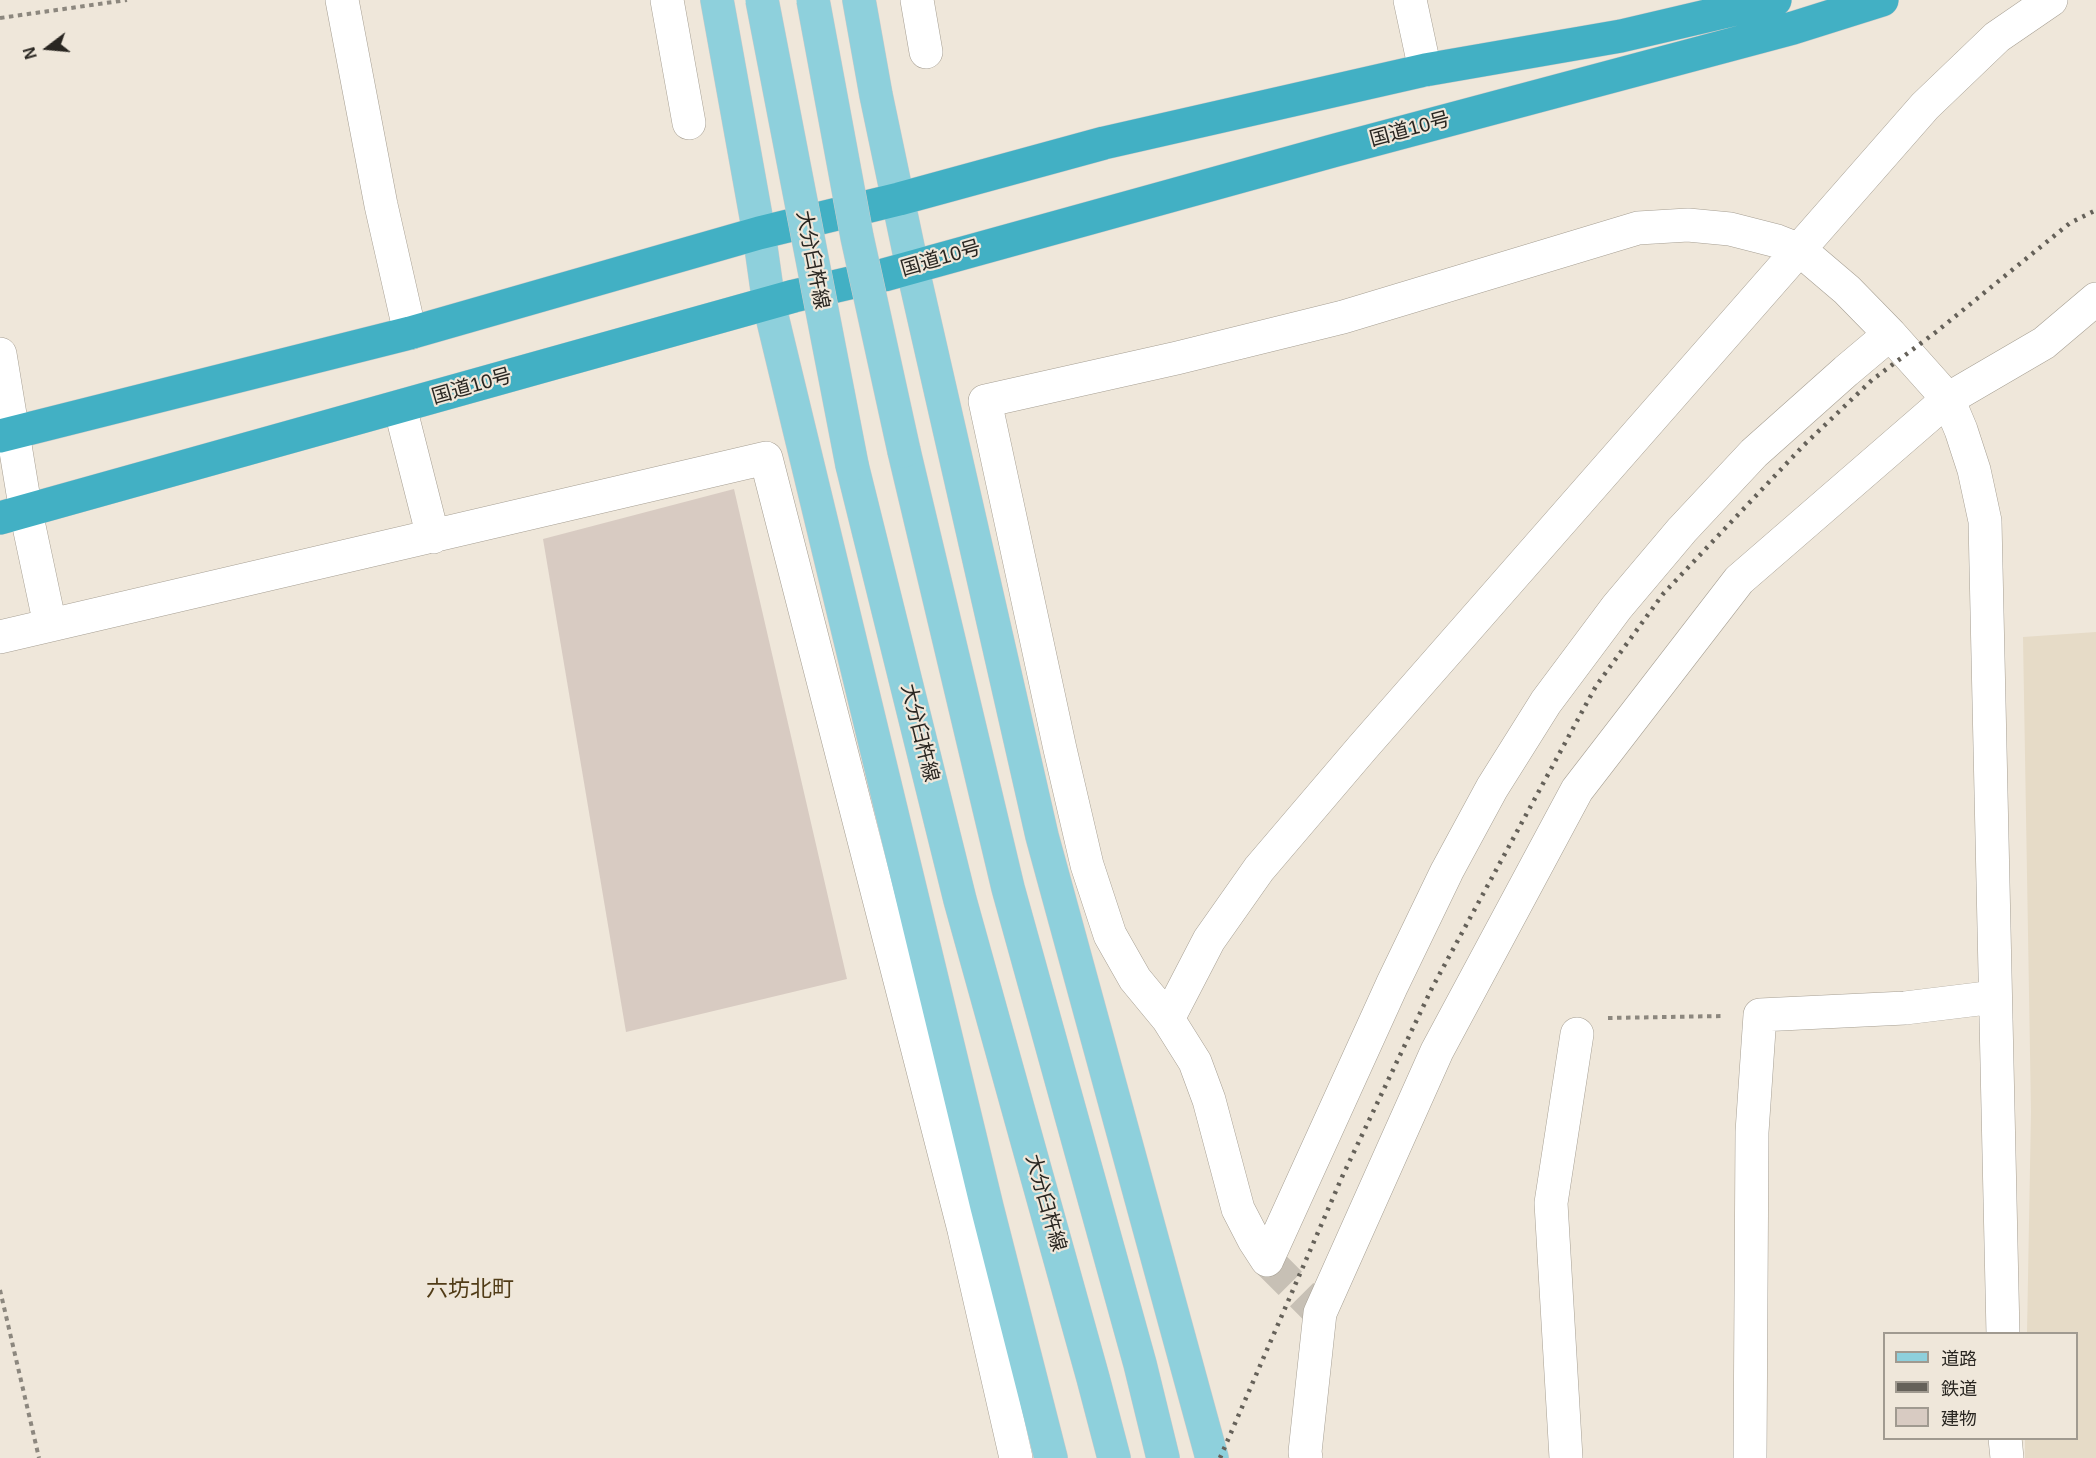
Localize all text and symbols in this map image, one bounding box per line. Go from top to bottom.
north arrow [18,18,78,78]
text: N [20,45,40,61]
street label: 国道10号 [1367,108,1453,152]
street label: 大分臼杵線 [791,209,833,311]
street label: 国道10号 [898,236,984,282]
street label: 国道10号 [429,364,515,410]
street label: 大分臼杵線 [895,682,943,784]
street label: 大分臼杵線 [1020,1152,1070,1254]
district label: 六坊北町 [426,1277,514,1303]
legend [1883,1332,2078,1440]
text: 道路 [1941,1349,1977,1369]
text: 鉄道 [1941,1379,1977,1399]
text: 建物 [1941,1409,1977,1429]

